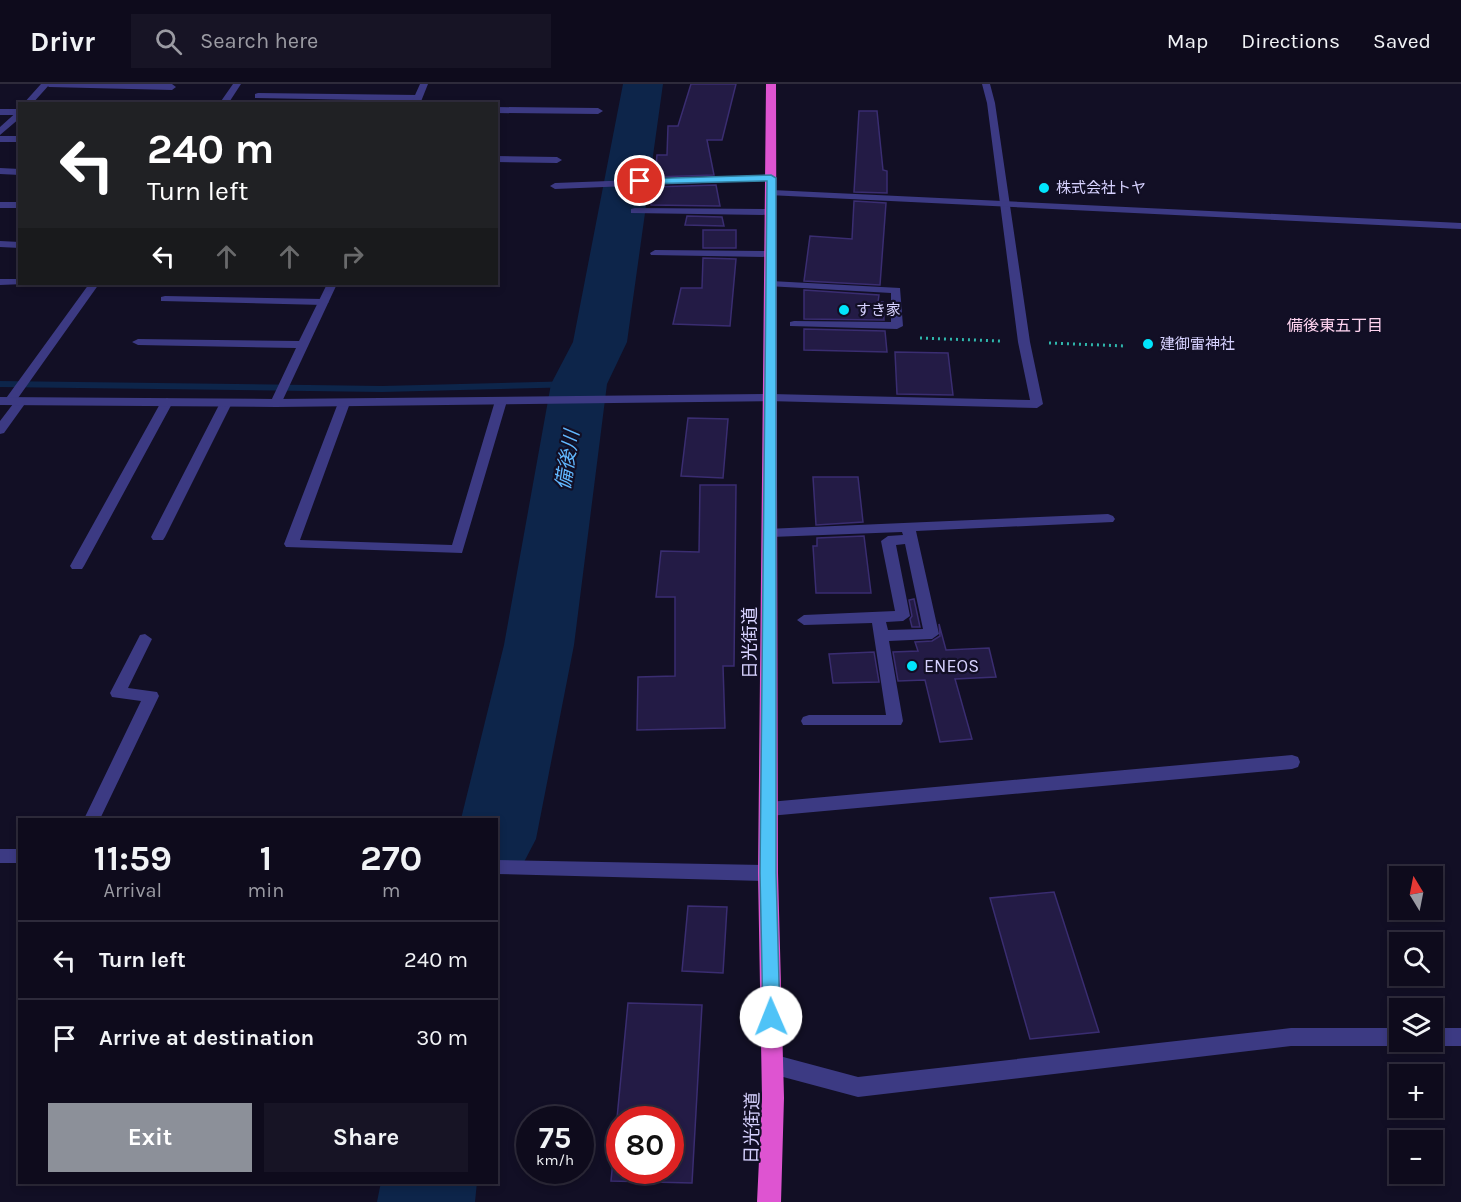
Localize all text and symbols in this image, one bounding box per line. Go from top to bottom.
search box [131,14,551,68]
text: Drivr [30,25,95,58]
icon: search [152,25,185,58]
text: Search here [200,28,318,54]
text: Map [1167,29,1208,53]
text: Directions [1241,29,1340,53]
text: Saved [1373,29,1431,53]
text: 240 m [147,124,274,174]
icon: left [48,126,126,204]
pin [614,155,665,206]
icon: arrive [623,164,656,197]
text: Turn left [147,175,248,207]
place label: 株式会社トヤ [1056,179,1146,197]
marker: 株式会社トヤ [1037,181,1051,195]
icon: left [147,240,180,273]
icon: ahead [210,240,243,273]
icon: ahead [273,240,306,273]
icon: right [336,240,369,273]
place label: すき家 [856,301,901,319]
marker: すき家 [837,303,851,317]
district label: 備後東五丁目 [1287,316,1383,335]
place label: 建御雷神社 [1160,335,1235,353]
marker: 建御雷神社 [1141,337,1155,351]
water label: 備後川 [551,427,584,492]
street label: 日光街道 [739,607,761,679]
place label: ENEOS [924,655,979,677]
marker: ENEOS [905,659,919,673]
text: 11:59 [94,837,172,879]
text: 1 [259,837,272,879]
text: 270 [360,837,422,879]
north arrow [1389,866,1443,920]
map controls [1389,866,1443,1184]
text: Arrival [103,879,162,902]
text: min [248,879,284,902]
text: m [382,879,400,902]
button: search [1389,932,1443,986]
icon: left [48,944,81,977]
text: Turn left [99,947,186,973]
text: 240 m [404,947,468,973]
position arrow [739,985,803,1049]
button: layers [1389,998,1443,1052]
icon: arrive [48,1022,81,1055]
text: Arrive at destination [99,1025,314,1051]
text: 30 m [416,1025,468,1051]
button: + [1389,1064,1443,1118]
street label: 日光街道 [740,1092,764,1164]
button: Exit [48,1103,252,1172]
button: Share [264,1103,468,1172]
speed limit sign: 80 [606,1106,684,1184]
text: 75 [539,1120,571,1156]
button: − [1389,1130,1443,1184]
text: km/h [536,1151,574,1169]

